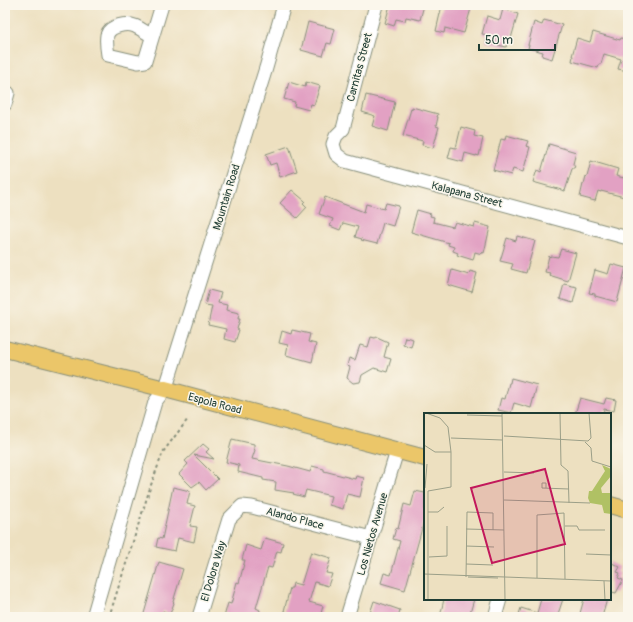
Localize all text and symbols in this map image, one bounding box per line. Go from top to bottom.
scale bar [479,26,555,52]
street label: Carnitas Street [344,31,375,103]
text: 50 m [485,33,513,48]
street label: Mountain Road [210,163,243,232]
street label: Kalapana Street [430,179,504,210]
street label: Espola Road [187,390,243,417]
inset map [424,413,611,600]
street label: Los Nietos Avenue [354,491,391,577]
street label: Alando Place [265,505,326,533]
street label: El Dolora Way [198,539,229,603]

